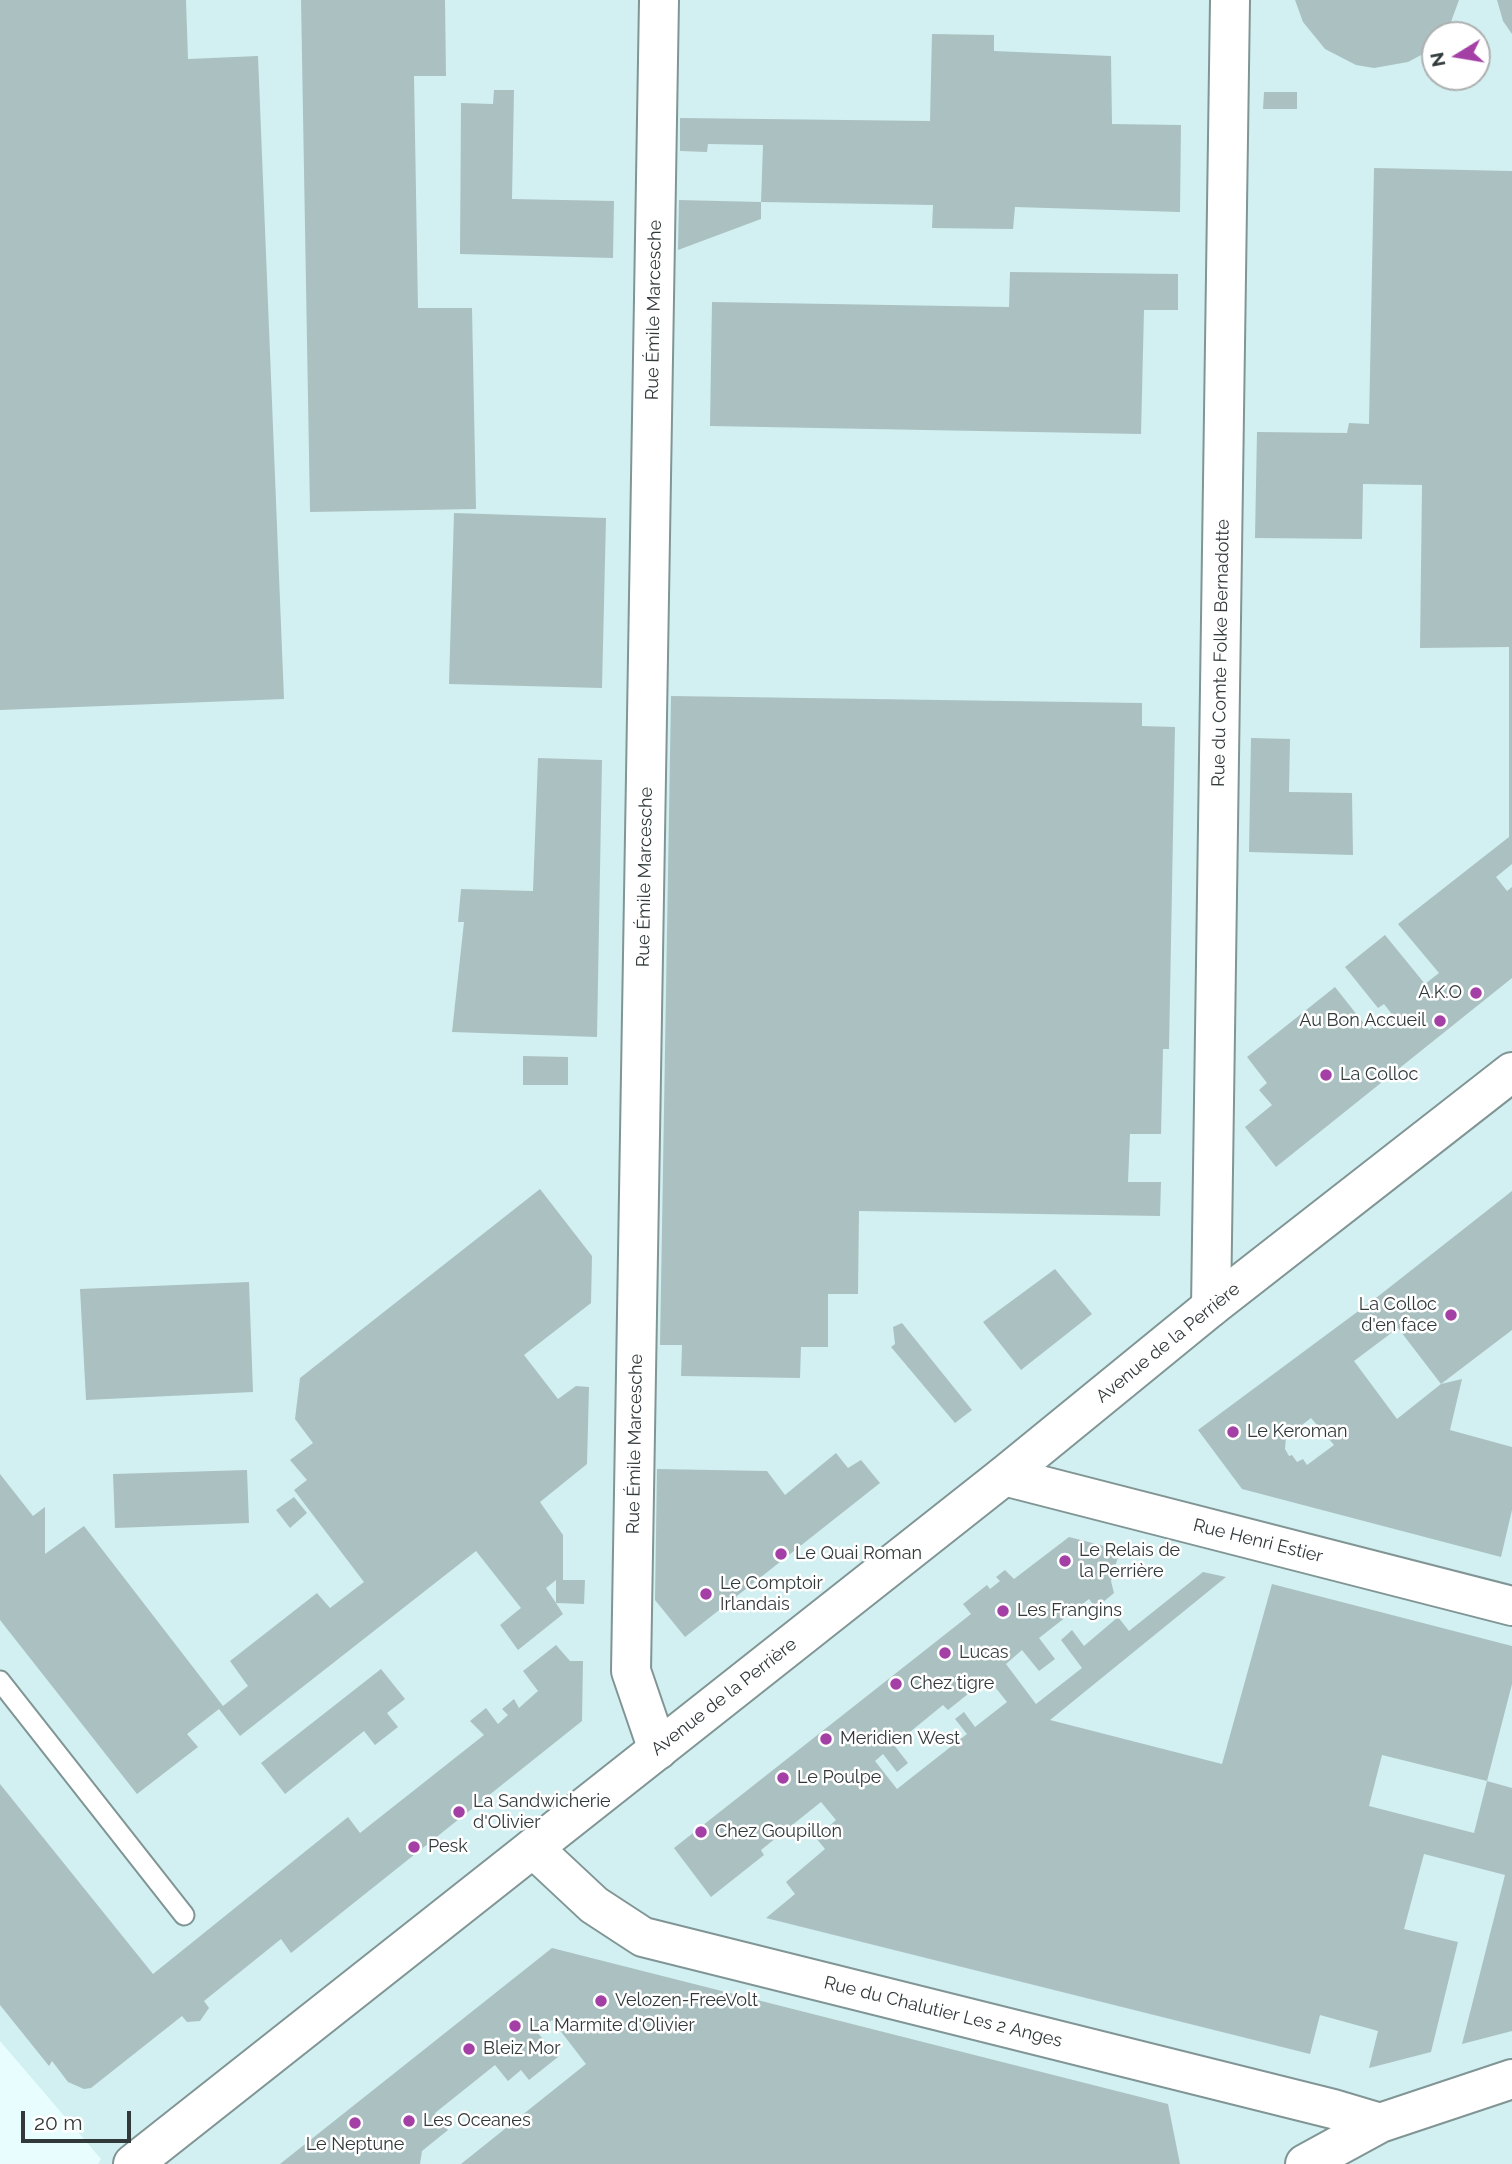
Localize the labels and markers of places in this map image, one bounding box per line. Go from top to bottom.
place label: A.K.O [1418,982,1462,1004]
marker: A.K.O [1468,985,1484,1001]
place label: Au Bon Accueil [1299,1010,1426,1032]
marker: Au Bon Accueil [1432,1013,1448,1029]
place label: La Colloc [1340,1064,1418,1086]
marker: La Colloc [1318,1067,1334,1083]
place label: La Colloc d'en face [1359,1294,1437,1336]
marker: La Colloc d'en face [1443,1307,1459,1323]
place label: Le Keroman [1247,1421,1348,1443]
marker: Le Keroman [1225,1424,1241,1440]
place label: Le Relais de la Perrière [1079,1540,1180,1582]
place label: Le Quai Roman [795,1543,922,1565]
marker: Le Quai Roman [773,1546,789,1562]
marker: Le Relais de la Perrière [1057,1553,1073,1569]
place label: Le Comptoir Irlandais [720,1573,823,1616]
marker: Le Comptoir Irlandais [698,1586,714,1602]
place label: Les Frangins [1017,1600,1122,1622]
marker: Les Frangins [995,1603,1011,1619]
place label: Lucas [959,1642,1009,1664]
marker: Lucas [937,1645,953,1661]
place label: Chez tigre [910,1673,994,1695]
marker: Chez tigre [888,1676,904,1692]
place label: Meridien West [840,1728,960,1750]
marker: Meridien West [818,1731,834,1747]
place label: Le Poulpe [797,1767,881,1789]
marker: Le Poulpe [775,1770,791,1786]
place label: La Sandwicherie d'Olivier [473,1791,611,1834]
marker: La Sandwicherie d'Olivier [451,1804,467,1820]
place label: Chez Goupillon [715,1821,842,1843]
marker: Chez Goupillon [693,1824,709,1840]
place label: Pesk [428,1836,468,1858]
marker: Pesk [406,1839,422,1855]
place label: Velozen-FreeVolt [615,1990,758,2012]
marker: Velozen-FreeVolt [593,1993,609,2009]
place label: La Marmite d'Olivier [529,2015,695,2037]
marker: La Marmite d'Olivier [507,2018,523,2034]
place label: Bleiz Mor [483,2038,560,2060]
marker: Bleiz Mor [461,2041,477,2057]
place label: Les Oceanes [423,2110,531,2132]
marker: Les Oceanes [401,2113,417,2129]
marker: Le Neptune [347,2115,363,2131]
place label: Le Neptune [306,2134,404,2156]

